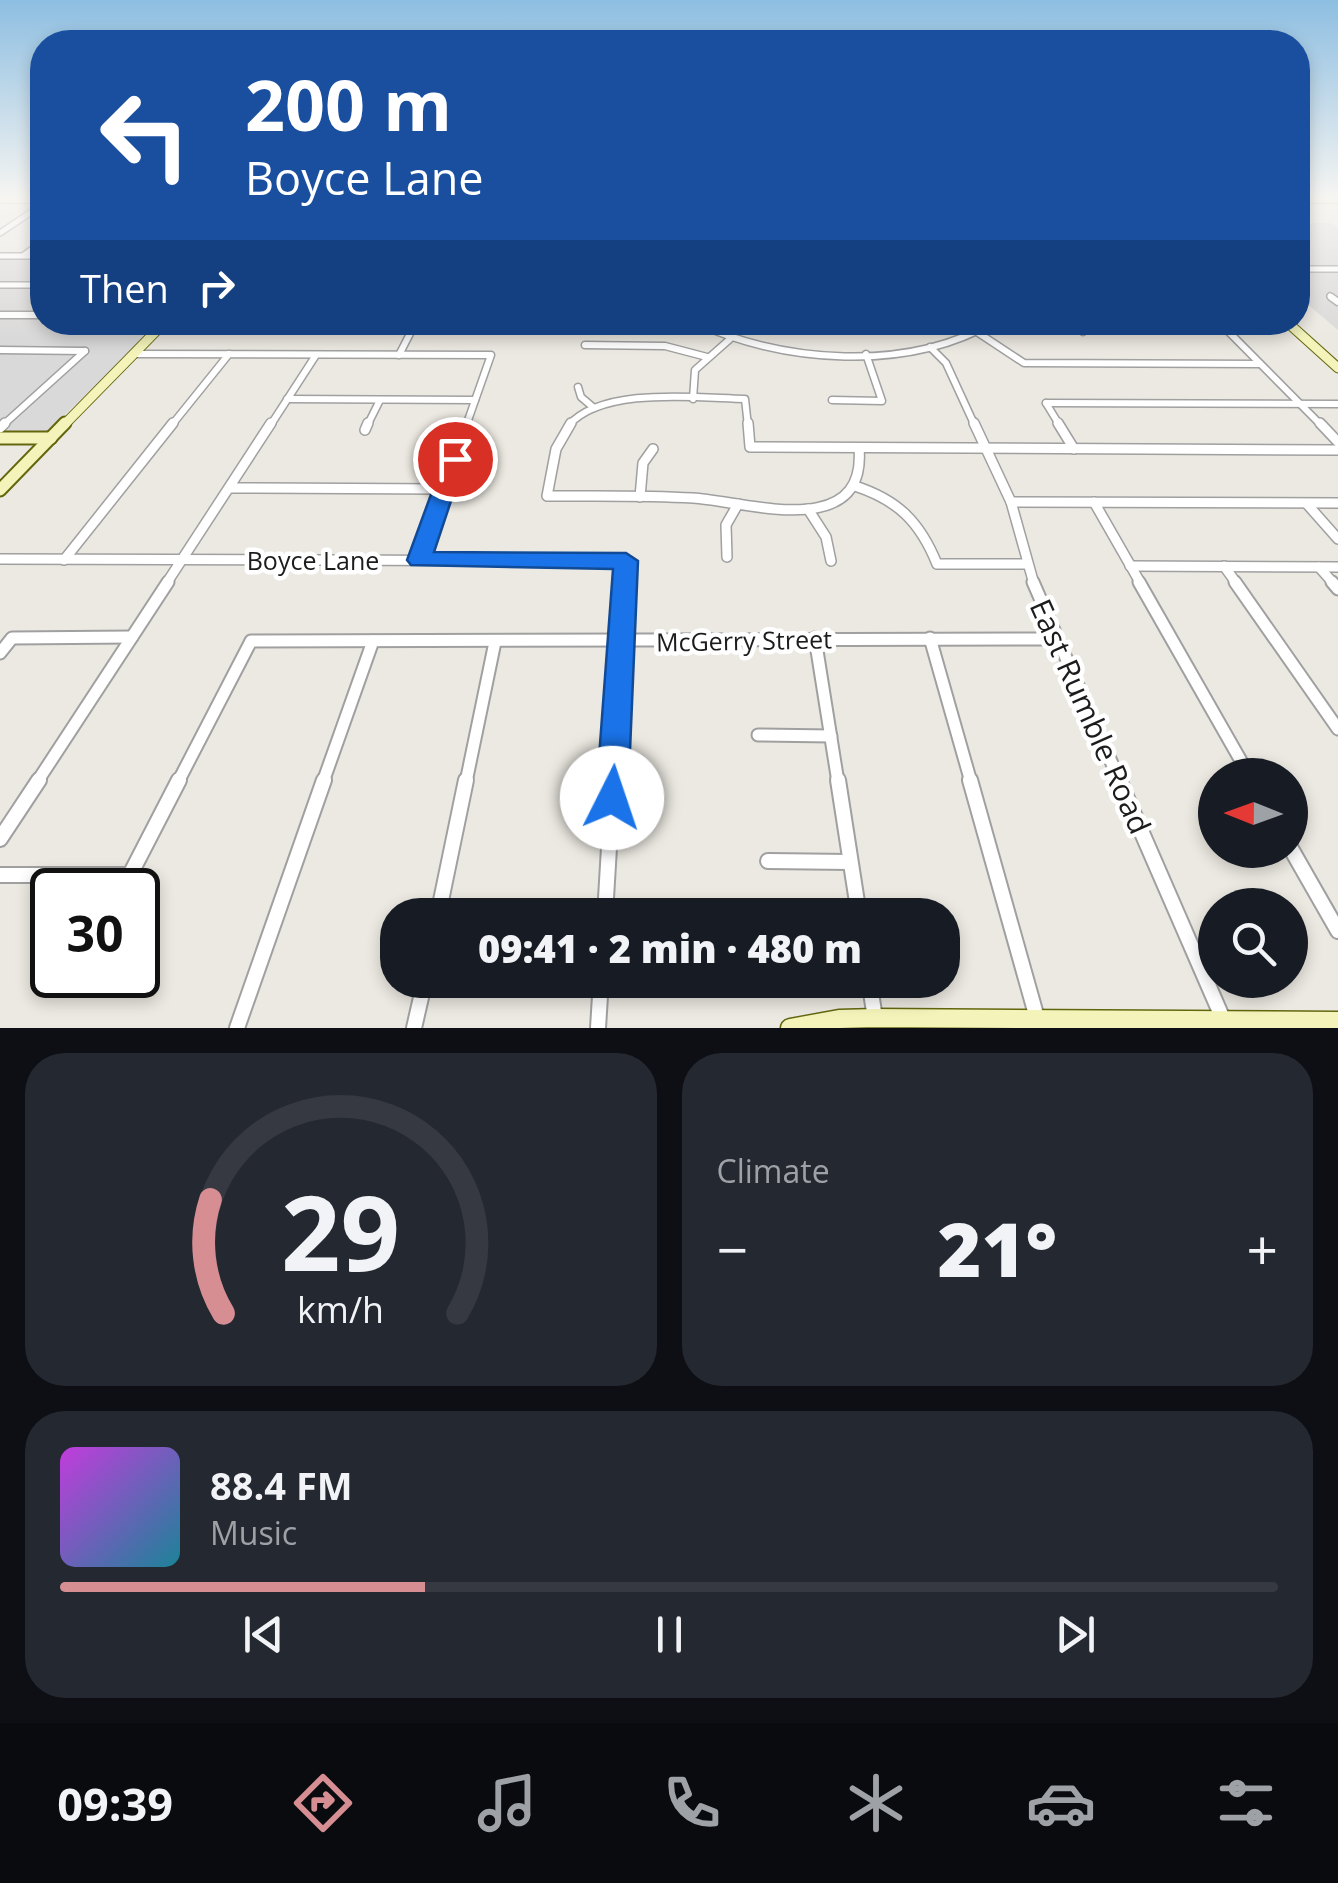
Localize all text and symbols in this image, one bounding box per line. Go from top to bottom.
text: 200 m [245,56,452,152]
icon: left [80,70,210,200]
text: Boyce Lane [245,147,484,208]
icon: right [189,260,244,315]
text: Then [80,262,169,314]
pin [413,417,498,502]
icon: arrive [428,432,483,487]
street label: Boyce Lane [247,543,379,577]
street label: East Rumble Road [1021,592,1161,840]
street label: McGerry Street [656,621,832,659]
position arrow [560,746,664,850]
north arrow [1198,758,1308,868]
map controls [1198,758,1308,998]
speed limit sign: 30 [30,868,160,998]
button: search [1198,888,1308,998]
text: 09:41 · 2 min · 480 m [478,922,862,974]
text: Climate [717,1149,830,1192]
text: 29 [281,1160,400,1301]
text: 21° [937,1197,1057,1299]
text: − [717,1211,748,1286]
text: + [1247,1211,1278,1286]
text: km/h [297,1285,384,1333]
text: 88.4 FM [210,1459,353,1511]
text: Music [210,1511,297,1554]
icon: previous [236,1607,291,1662]
icon: pause [642,1607,697,1662]
icon: next [1048,1607,1103,1662]
icon: directions [288,1768,358,1838]
icon: music [472,1768,542,1838]
icon: phone [657,1768,727,1838]
icon: climate [841,1768,911,1838]
icon: car [1026,1768,1096,1838]
icon: filters [1211,1768,1281,1838]
text: 09:39 [57,1773,173,1834]

